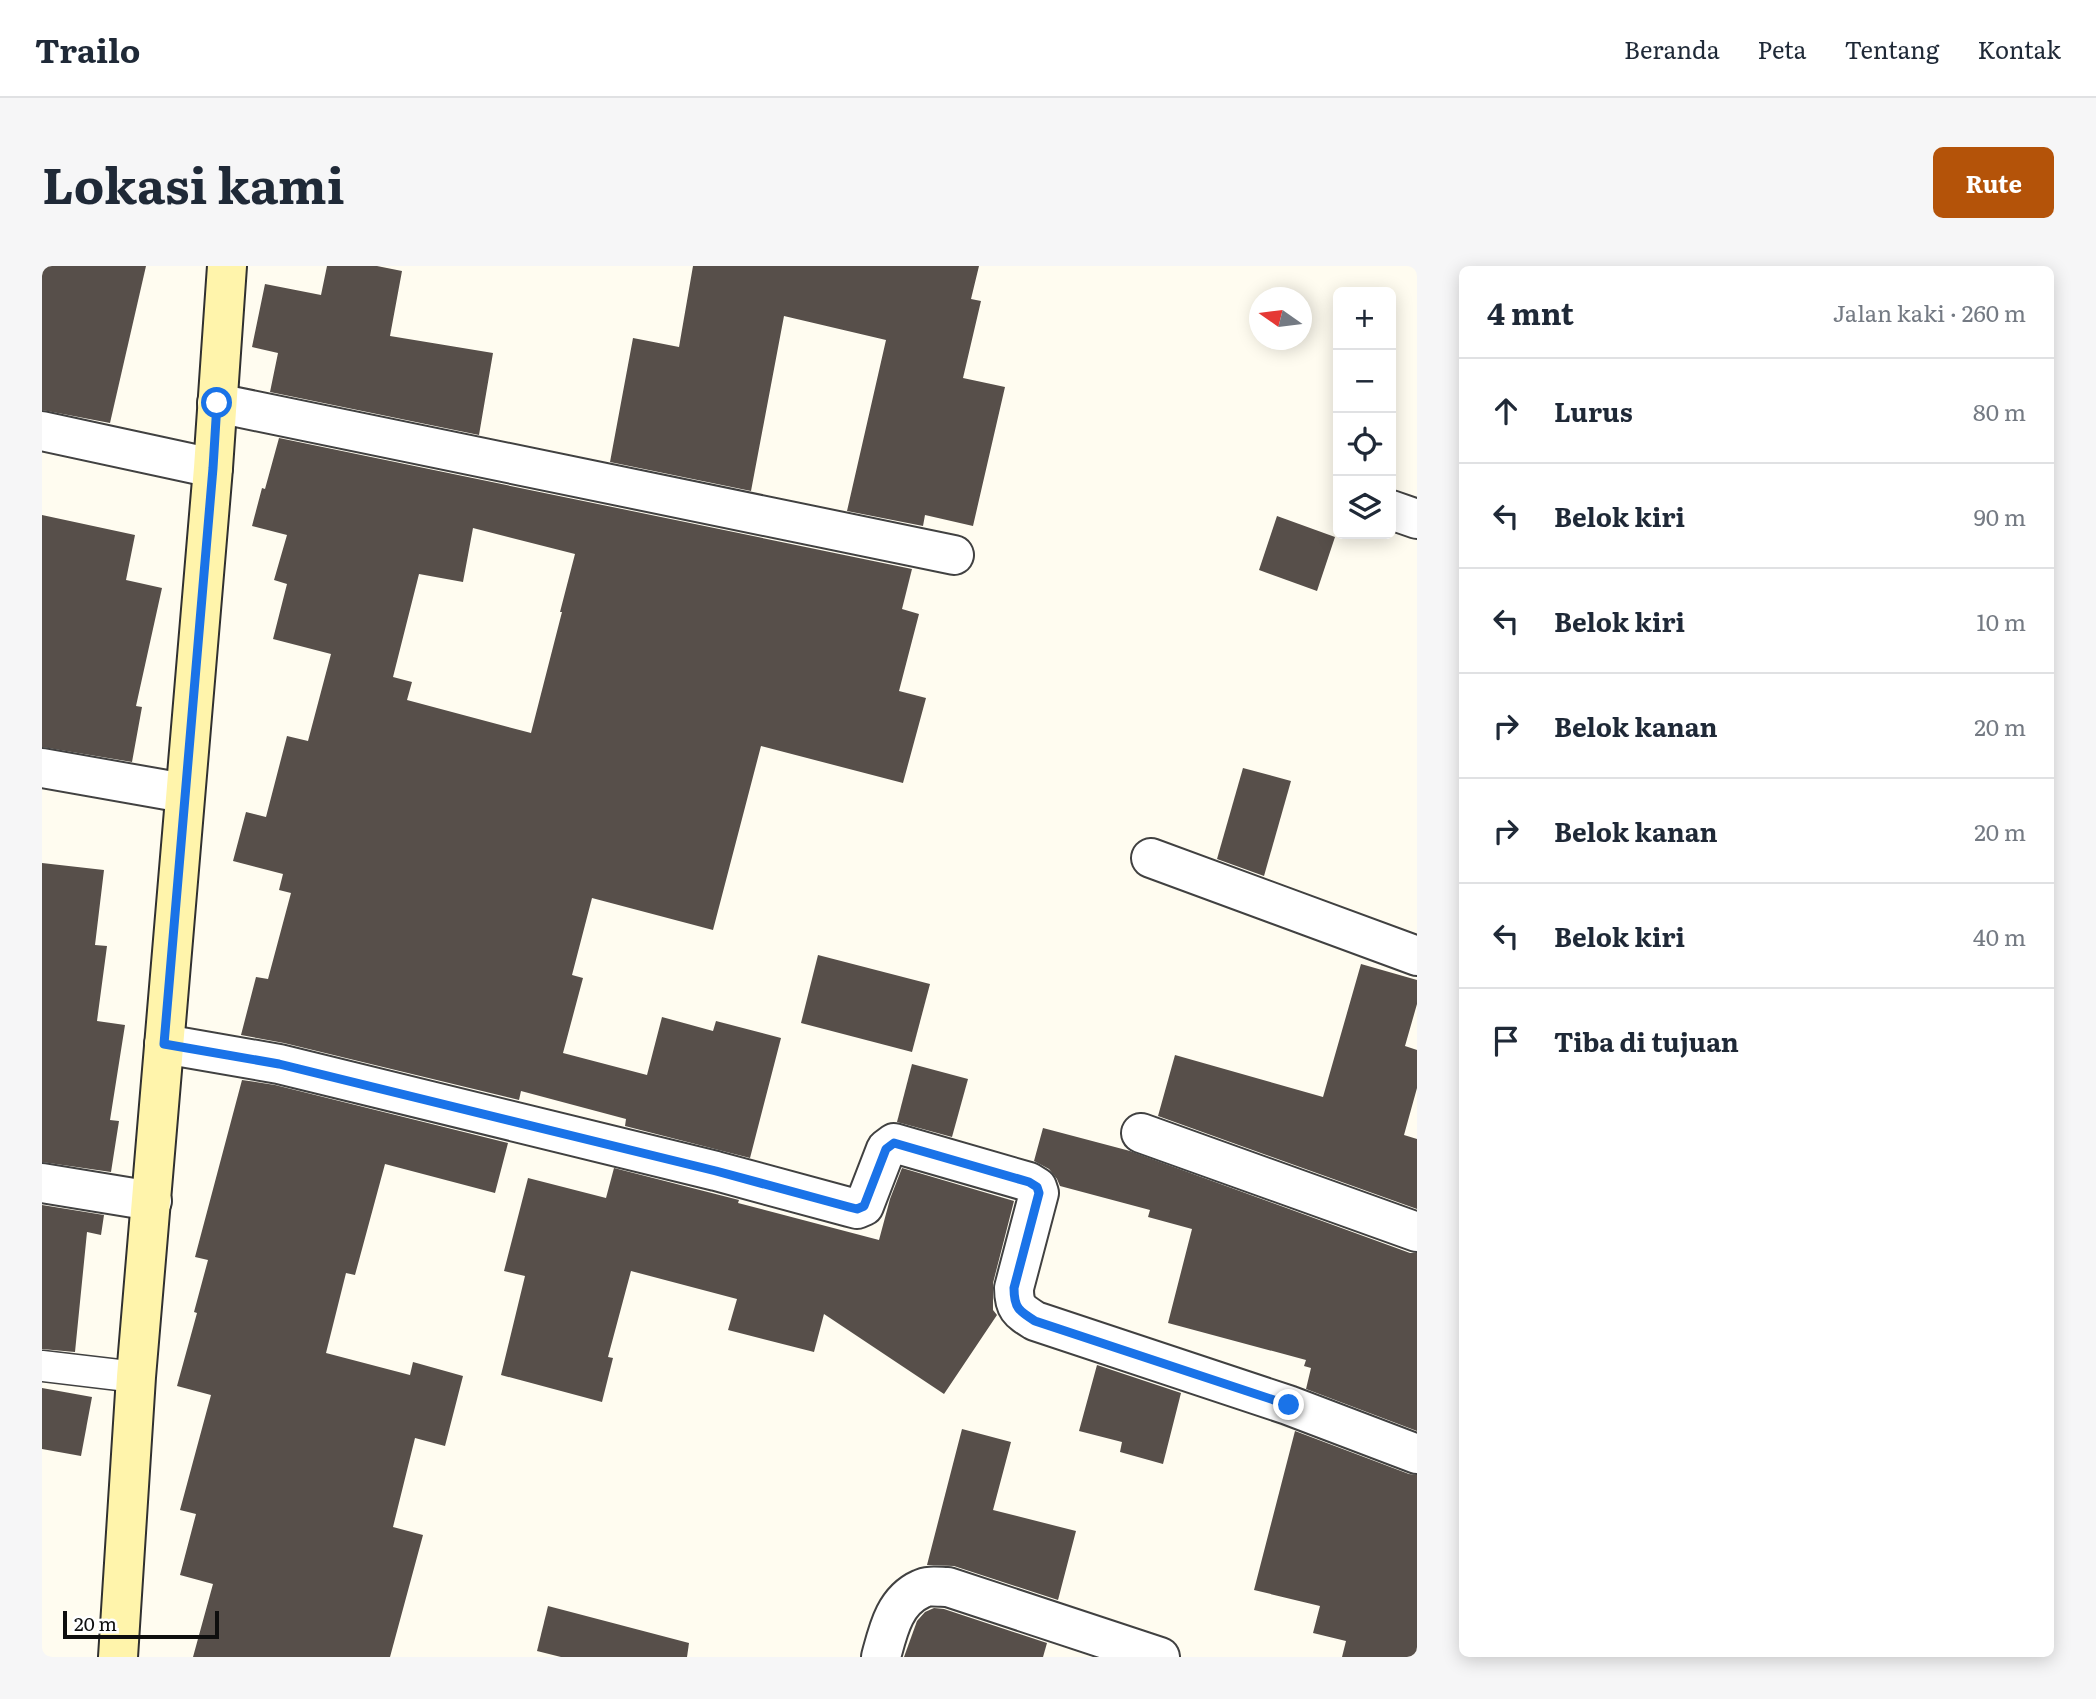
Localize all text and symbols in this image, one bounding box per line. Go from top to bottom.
text: Trailo [35,24,140,73]
text: Beranda [1624,31,1720,66]
text: Peta [1758,31,1807,66]
text: Tentang [1845,31,1939,66]
text: Kontak [1977,31,2061,66]
text: Lokasi kami [42,146,345,219]
button: Rute [1933,147,2054,218]
north arrow [1249,287,1312,350]
map controls [1333,287,1396,539]
button: + [1333,287,1396,350]
text: 4 mnt [1487,290,1574,334]
text: Jalan kaki · 260 m [1833,295,2026,329]
button: − [1333,350,1396,413]
route start [201,387,232,418]
text: Lurus [1554,391,1633,430]
icon: ahead [1487,392,1525,430]
text: 80 m [1973,394,2026,428]
button: locate [1333,413,1396,476]
button: layers [1333,476,1396,539]
text: Belok kiri [1554,496,1685,535]
icon: left [1487,497,1525,535]
text: 90 m [1974,499,2026,533]
text: Belok kiri [1554,601,1685,640]
icon: left [1487,602,1525,640]
text: 10 m [1976,604,2026,638]
text: Belok kanan [1554,706,1718,745]
icon: right [1487,707,1525,745]
text: 20 m [1974,709,2026,743]
text: Belok kanan [1554,811,1718,850]
icon: right [1487,812,1525,850]
text: 20 m [1974,814,2026,848]
text: Belok kiri [1554,916,1685,955]
icon: left [1487,917,1525,955]
text: 40 m [1973,919,2026,953]
text: Tiba di tujuan [1554,1021,1739,1060]
icon: arrive [1487,1022,1525,1060]
route end [1273,1389,1304,1420]
scale bar [63,1608,219,1640]
text: 20 m [74,1609,117,1637]

